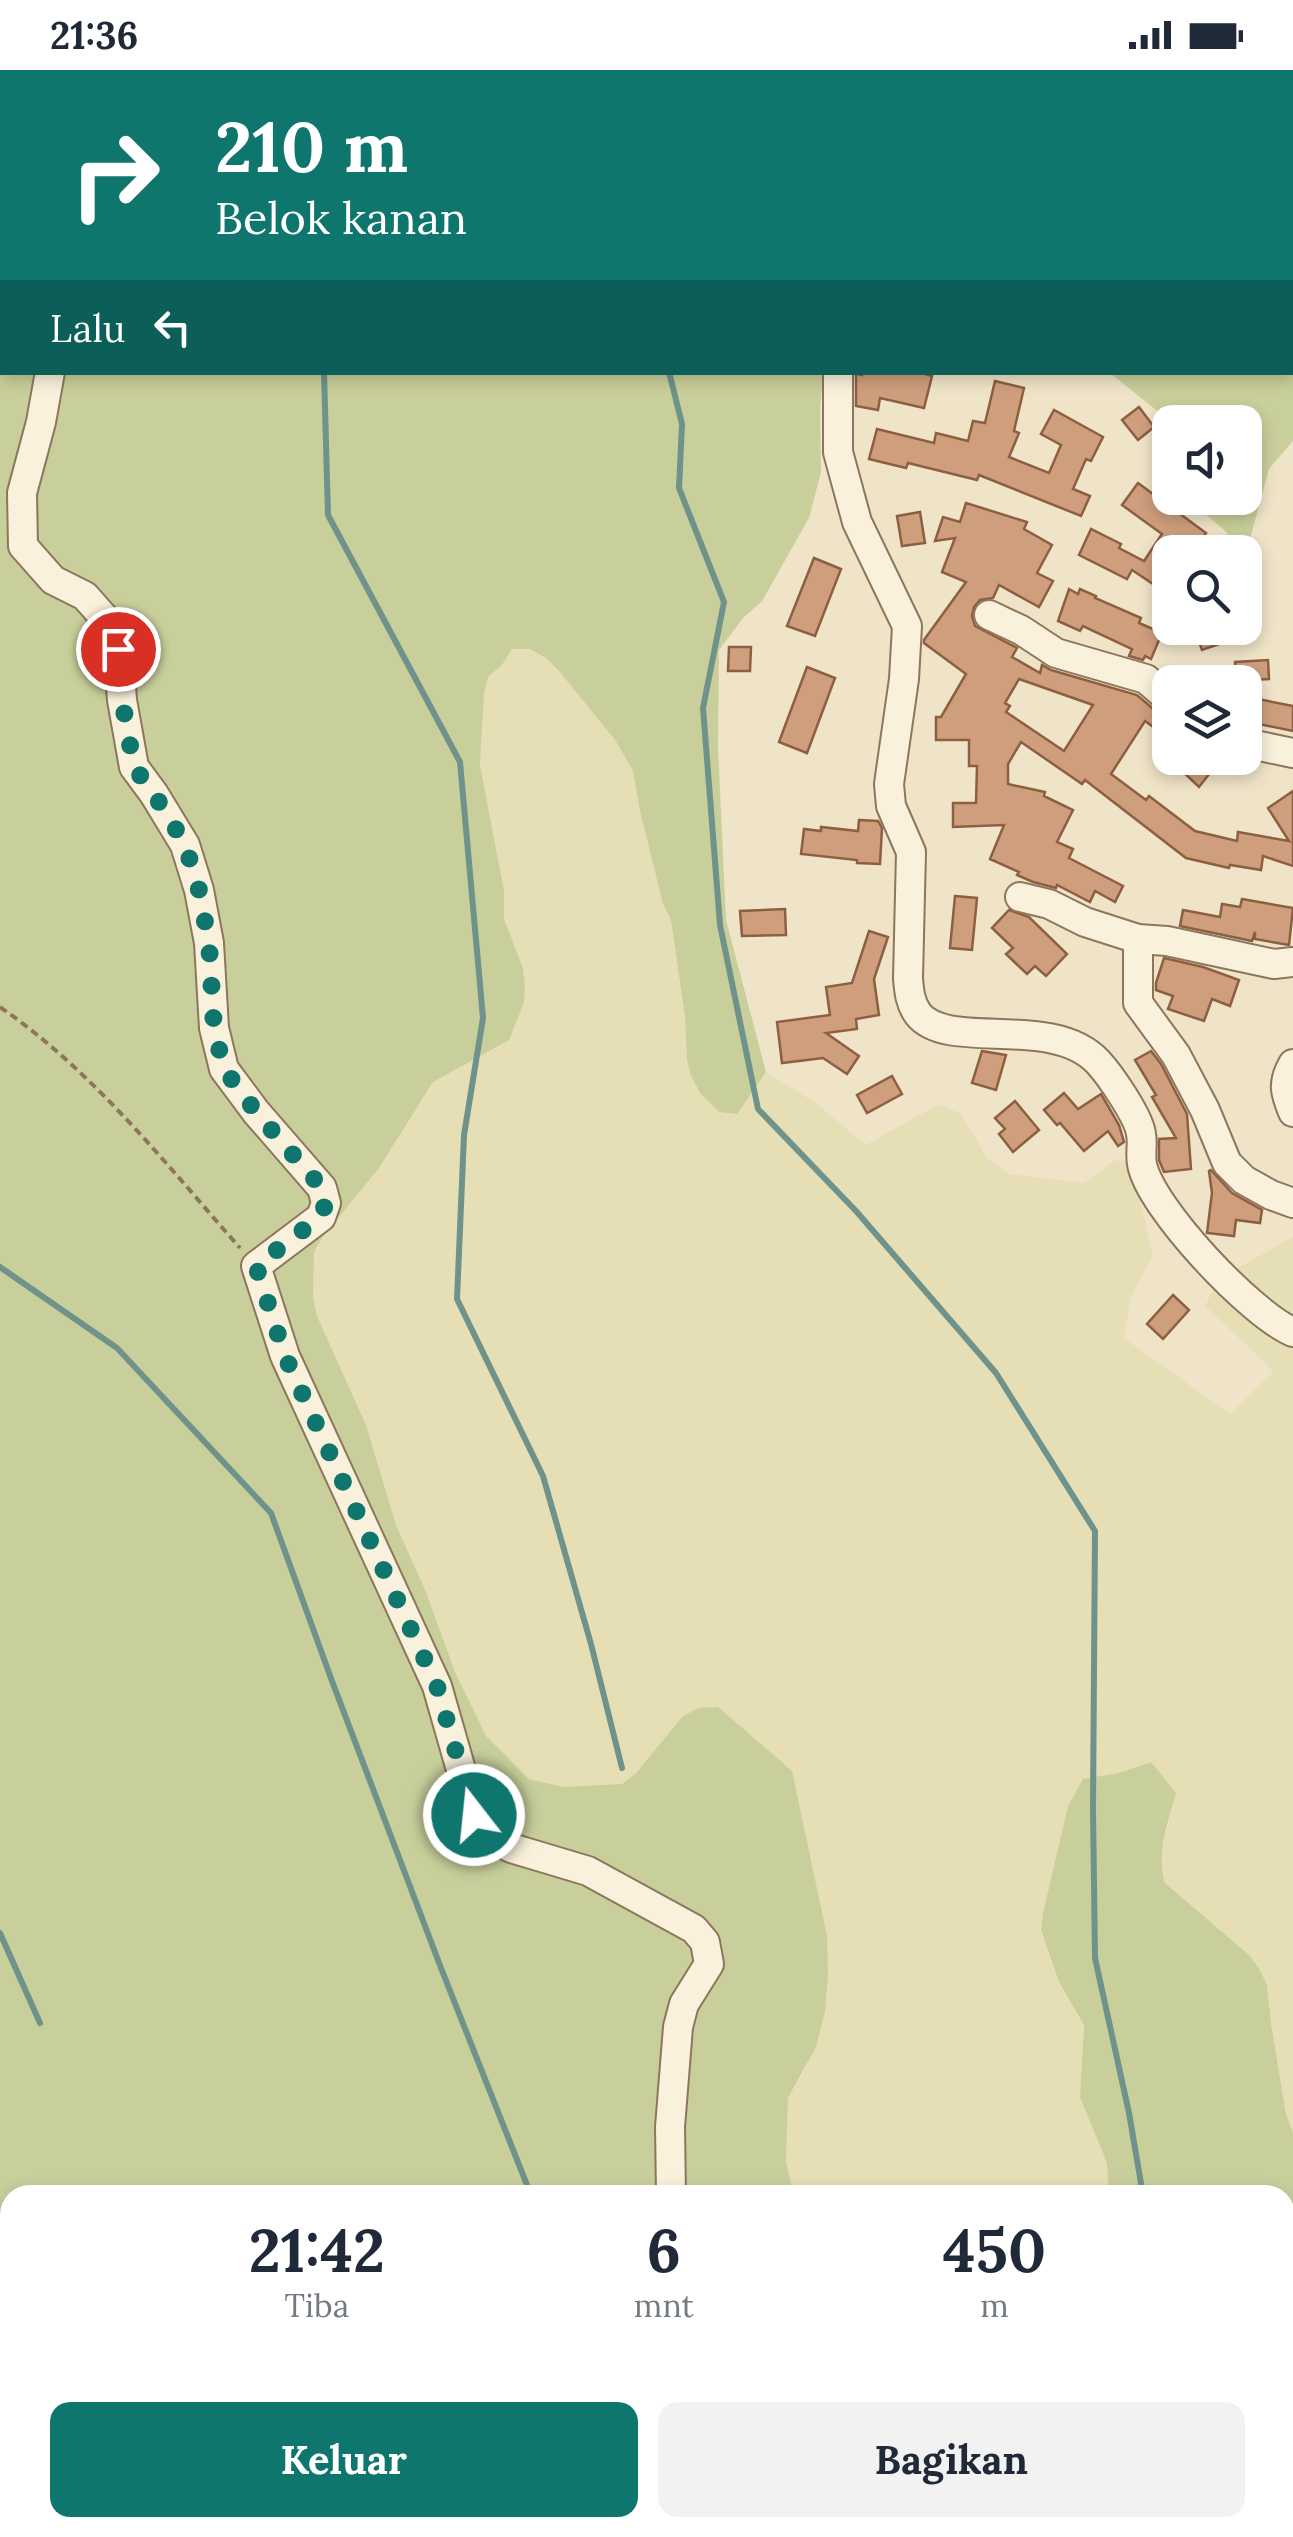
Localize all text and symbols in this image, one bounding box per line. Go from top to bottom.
text: 21:36 [50,11,138,59]
text: 210 m [215,102,408,191]
icon: right [50,110,180,240]
text: Belok kanan [215,189,467,246]
icon: left [145,300,200,355]
text: Lalu [50,304,125,352]
map controls [1152,405,1262,775]
button: sound [1152,405,1262,515]
button: search [1152,535,1262,645]
pin [76,607,161,692]
icon: arrive [91,622,146,677]
button: layers [1152,665,1262,775]
position arrow [422,1763,526,1867]
text: 21:42 [249,2212,385,2288]
text: 6 [647,2212,681,2288]
text: 450 [943,2212,1046,2288]
text: Tiba [285,2285,349,2326]
text: mnt [634,2285,694,2326]
text: m [980,2285,1009,2326]
button: Keluar [50,2402,638,2517]
button: Bagikan [658,2402,1245,2517]

